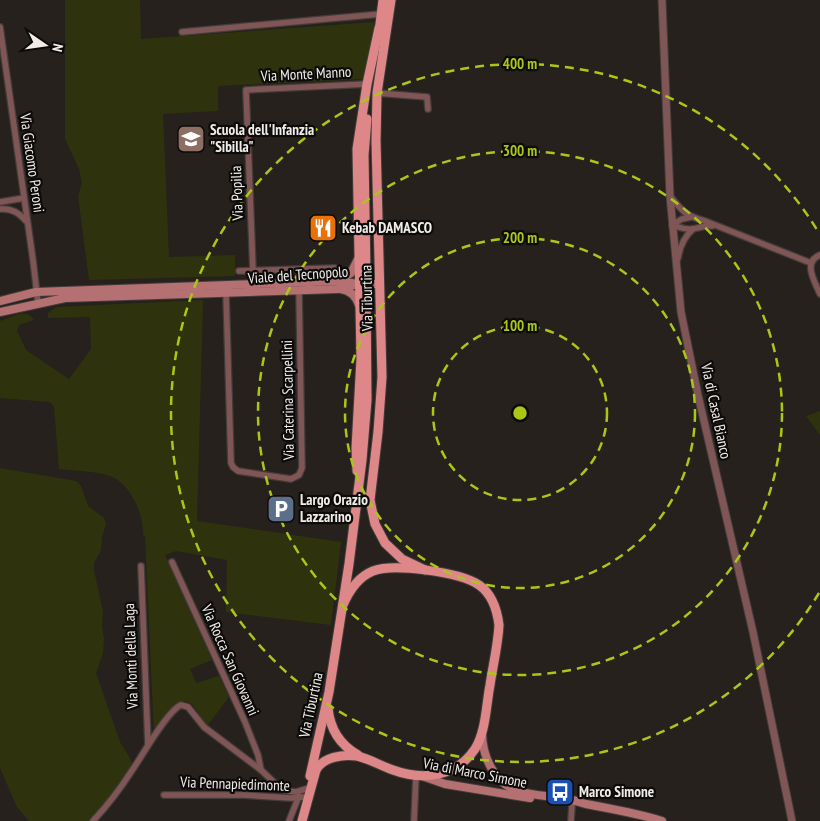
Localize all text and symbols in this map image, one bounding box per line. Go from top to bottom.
north arrow [20,20,70,70]
text: N [48,42,67,54]
text: 400 m [503,54,537,73]
street label: Via Monte Manno [259,62,352,85]
street label: Via Giacomo Peroni [16,111,49,214]
place label: Scuola dell'Infanzia "Sibilla" [210,120,314,156]
school or university icon: Scuola dell'Infanzia "Sibilla" [176,124,206,154]
text: 300 m [503,141,537,160]
street label: Via Popilia [226,165,247,222]
restaurant icon: Kebab DAMASCO [308,213,338,243]
place label: Kebab DAMASCO [342,218,432,237]
text: 200 m [503,228,537,247]
street label: Viale del Tecnopolo [246,262,349,288]
street label: Via Tiburtina [356,265,377,332]
text: 100 m [503,316,537,335]
street label: Via Caterina Scarpellini [277,340,298,461]
street label: Via di Casal Bianco [697,360,736,460]
centre of rings [511,404,529,422]
place label: Largo Orazio Lazzarino [300,490,368,526]
parking icon: Largo Orazio Lazzarino [266,494,296,524]
street label: Via Rocca San Giovanni [197,600,263,718]
street label: Via Monti della Laga [119,603,142,710]
street label: Via Tiburtina [294,670,327,740]
street label: Via di Marco Simone [421,753,529,792]
street label: Via Pennapiedimonte [179,772,290,795]
bus stop icon: Marco Simone [545,777,575,807]
place label: Marco Simone [579,782,654,801]

